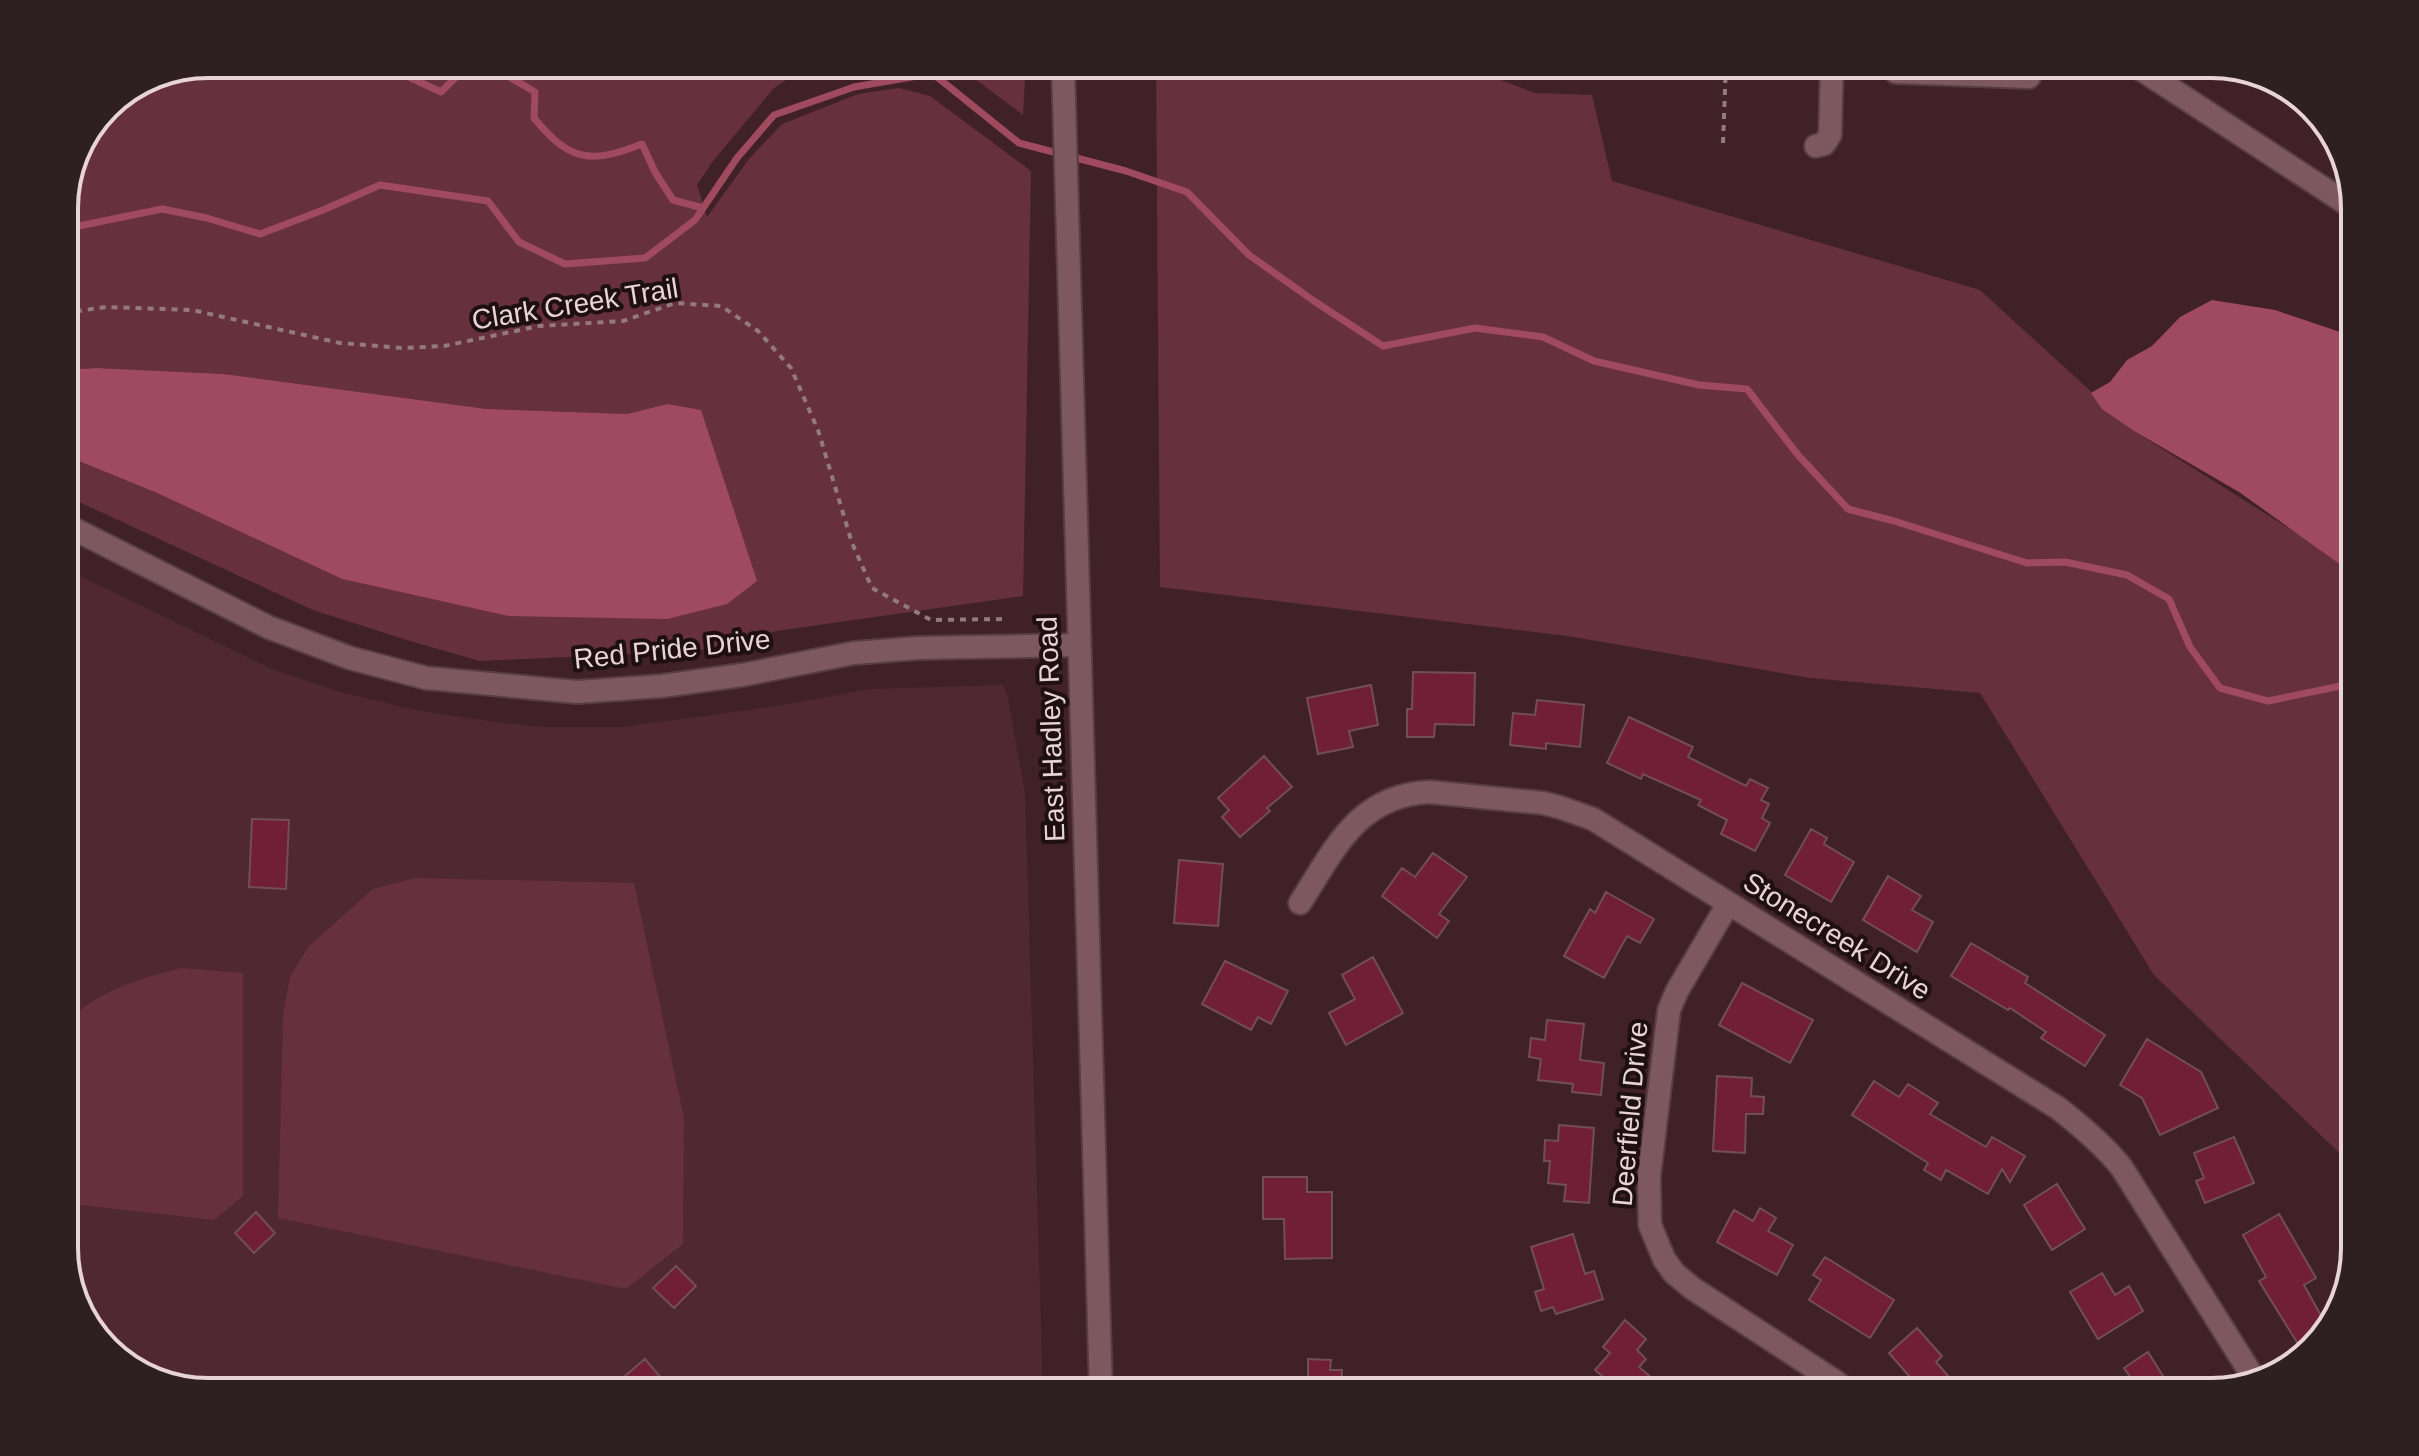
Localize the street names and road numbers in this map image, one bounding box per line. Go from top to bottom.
street label: Clark Creek Trail [470,272,680,336]
street label: East Hadley Road [1032,616,1070,842]
street label: Red Pride Drive [572,623,772,675]
street label: Stonecreek Drive [1738,866,1936,1006]
street label: Deerfield Drive [1606,1020,1654,1208]

